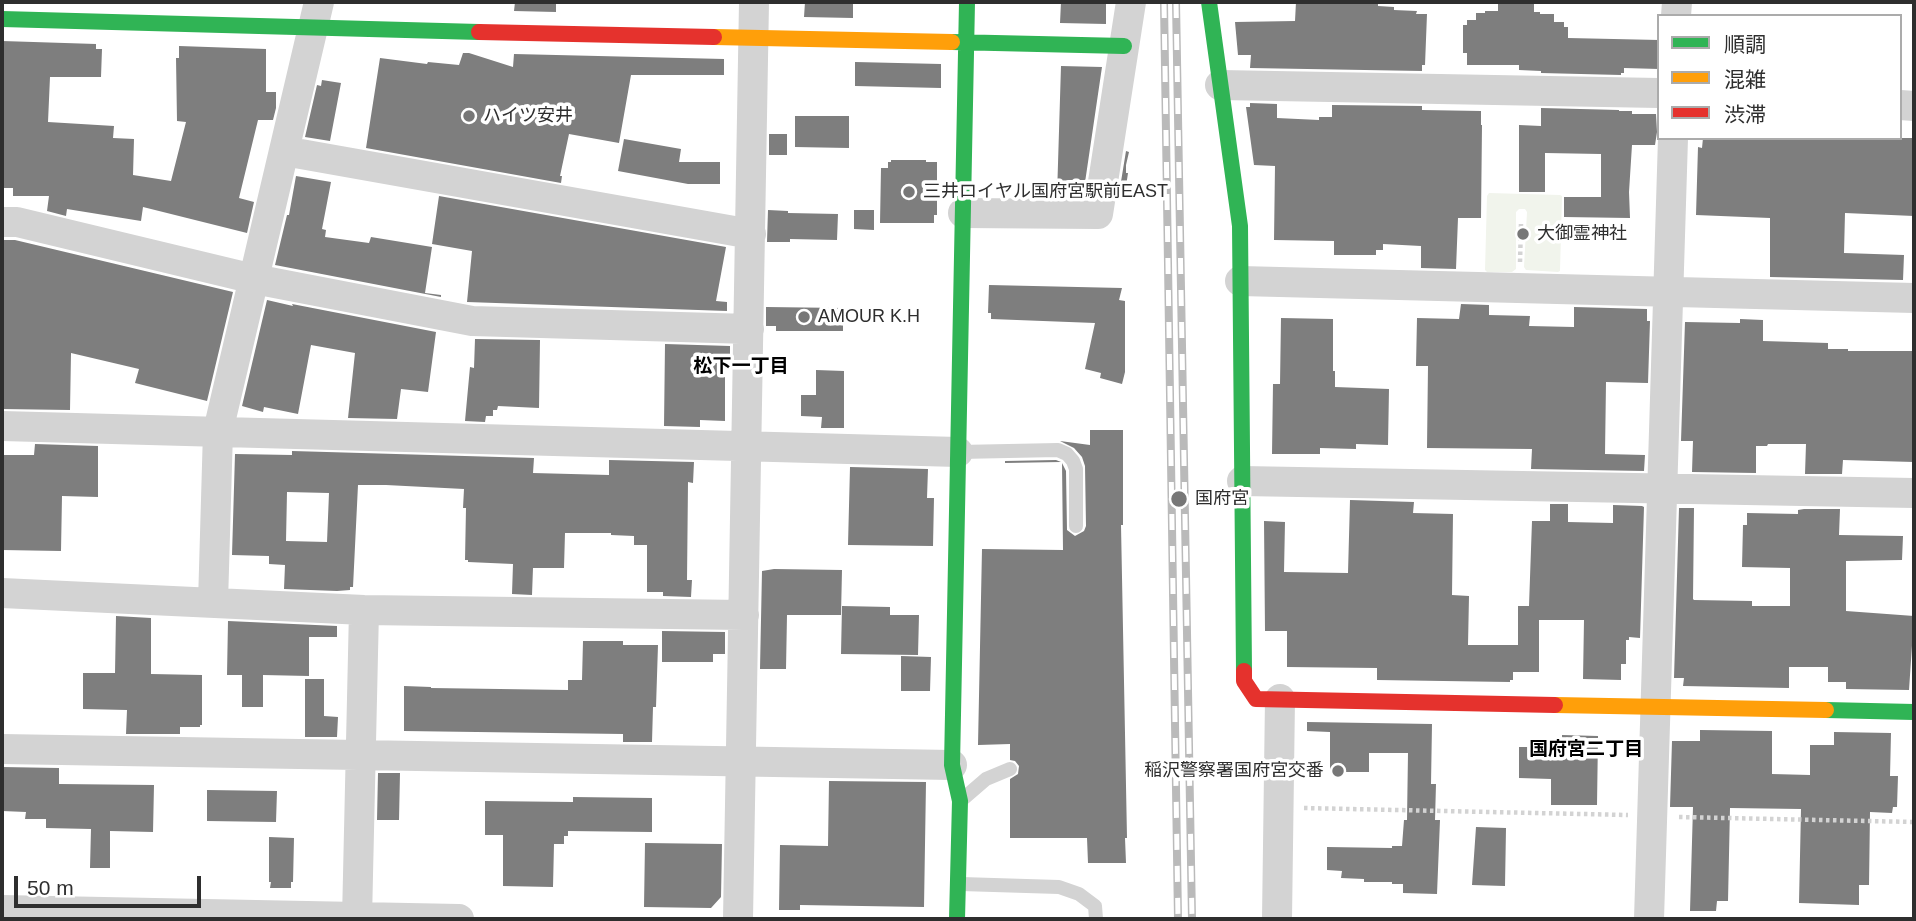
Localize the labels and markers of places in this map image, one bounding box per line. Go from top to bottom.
place label: ハイツ安井 [483,105,573,127]
marker: ハイツ安井 [461,108,477,124]
place label: 三井ロイヤル国府宮駅前EAST [923,181,1168,203]
marker: 三井ロイヤル国府宮駅前EAST [901,184,917,200]
place label: 大御霊神社 [1537,223,1627,245]
marker: 大御霊神社 [1515,226,1531,242]
place label: AMOUR K.H [818,306,920,328]
marker: AMOUR K.H [796,309,812,325]
place label: 国府宮 [1195,488,1249,510]
marker: 国府宮 [1169,489,1189,509]
place label: 稲沢警察署国府宮交番 [1144,760,1324,782]
marker: 稲沢警察署国府宮交番 [1330,763,1346,779]

